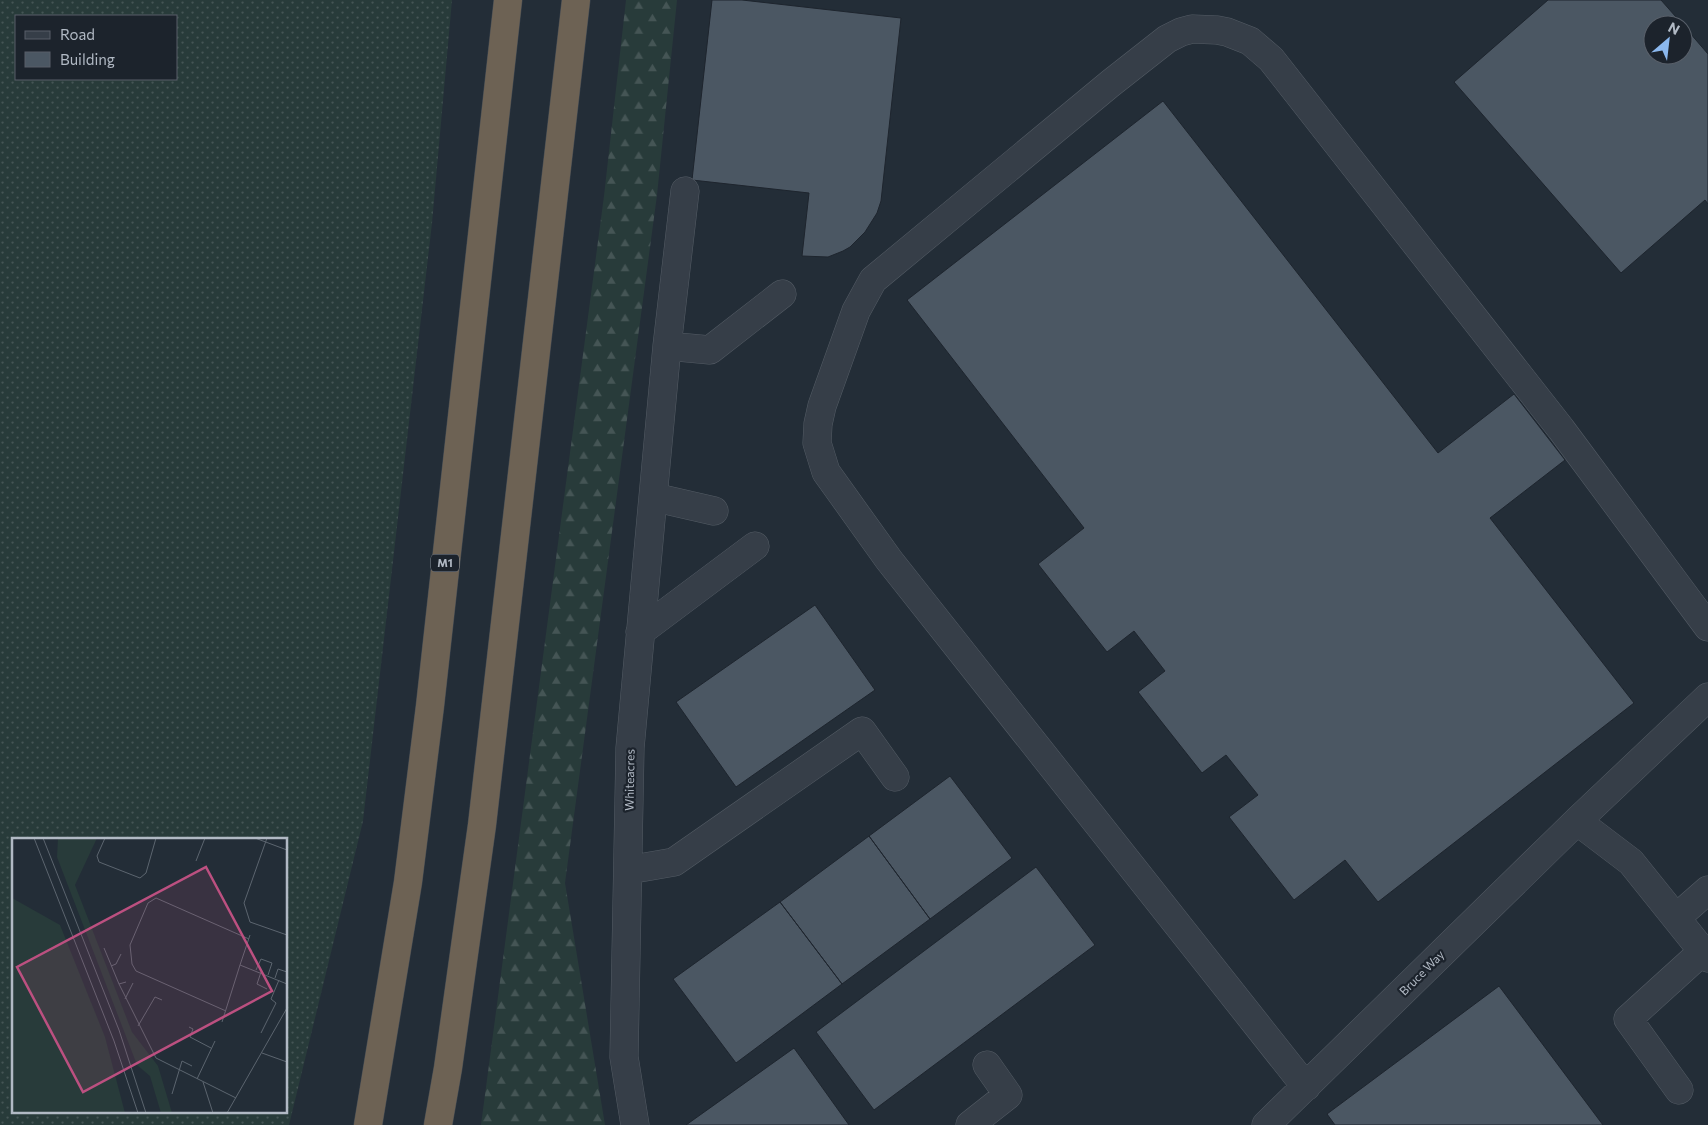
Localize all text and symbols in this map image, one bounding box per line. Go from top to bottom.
legend [15,15,178,80]
north arrow [1643,15,1693,65]
text: N [1666,18,1683,38]
text: Road [60,25,95,43]
text: Building [60,50,115,68]
road number: M1 [431,554,459,572]
street label: Whiteacres [621,749,637,811]
inset map [12,838,288,1112]
street label: Bruce Way [1396,947,1447,998]

